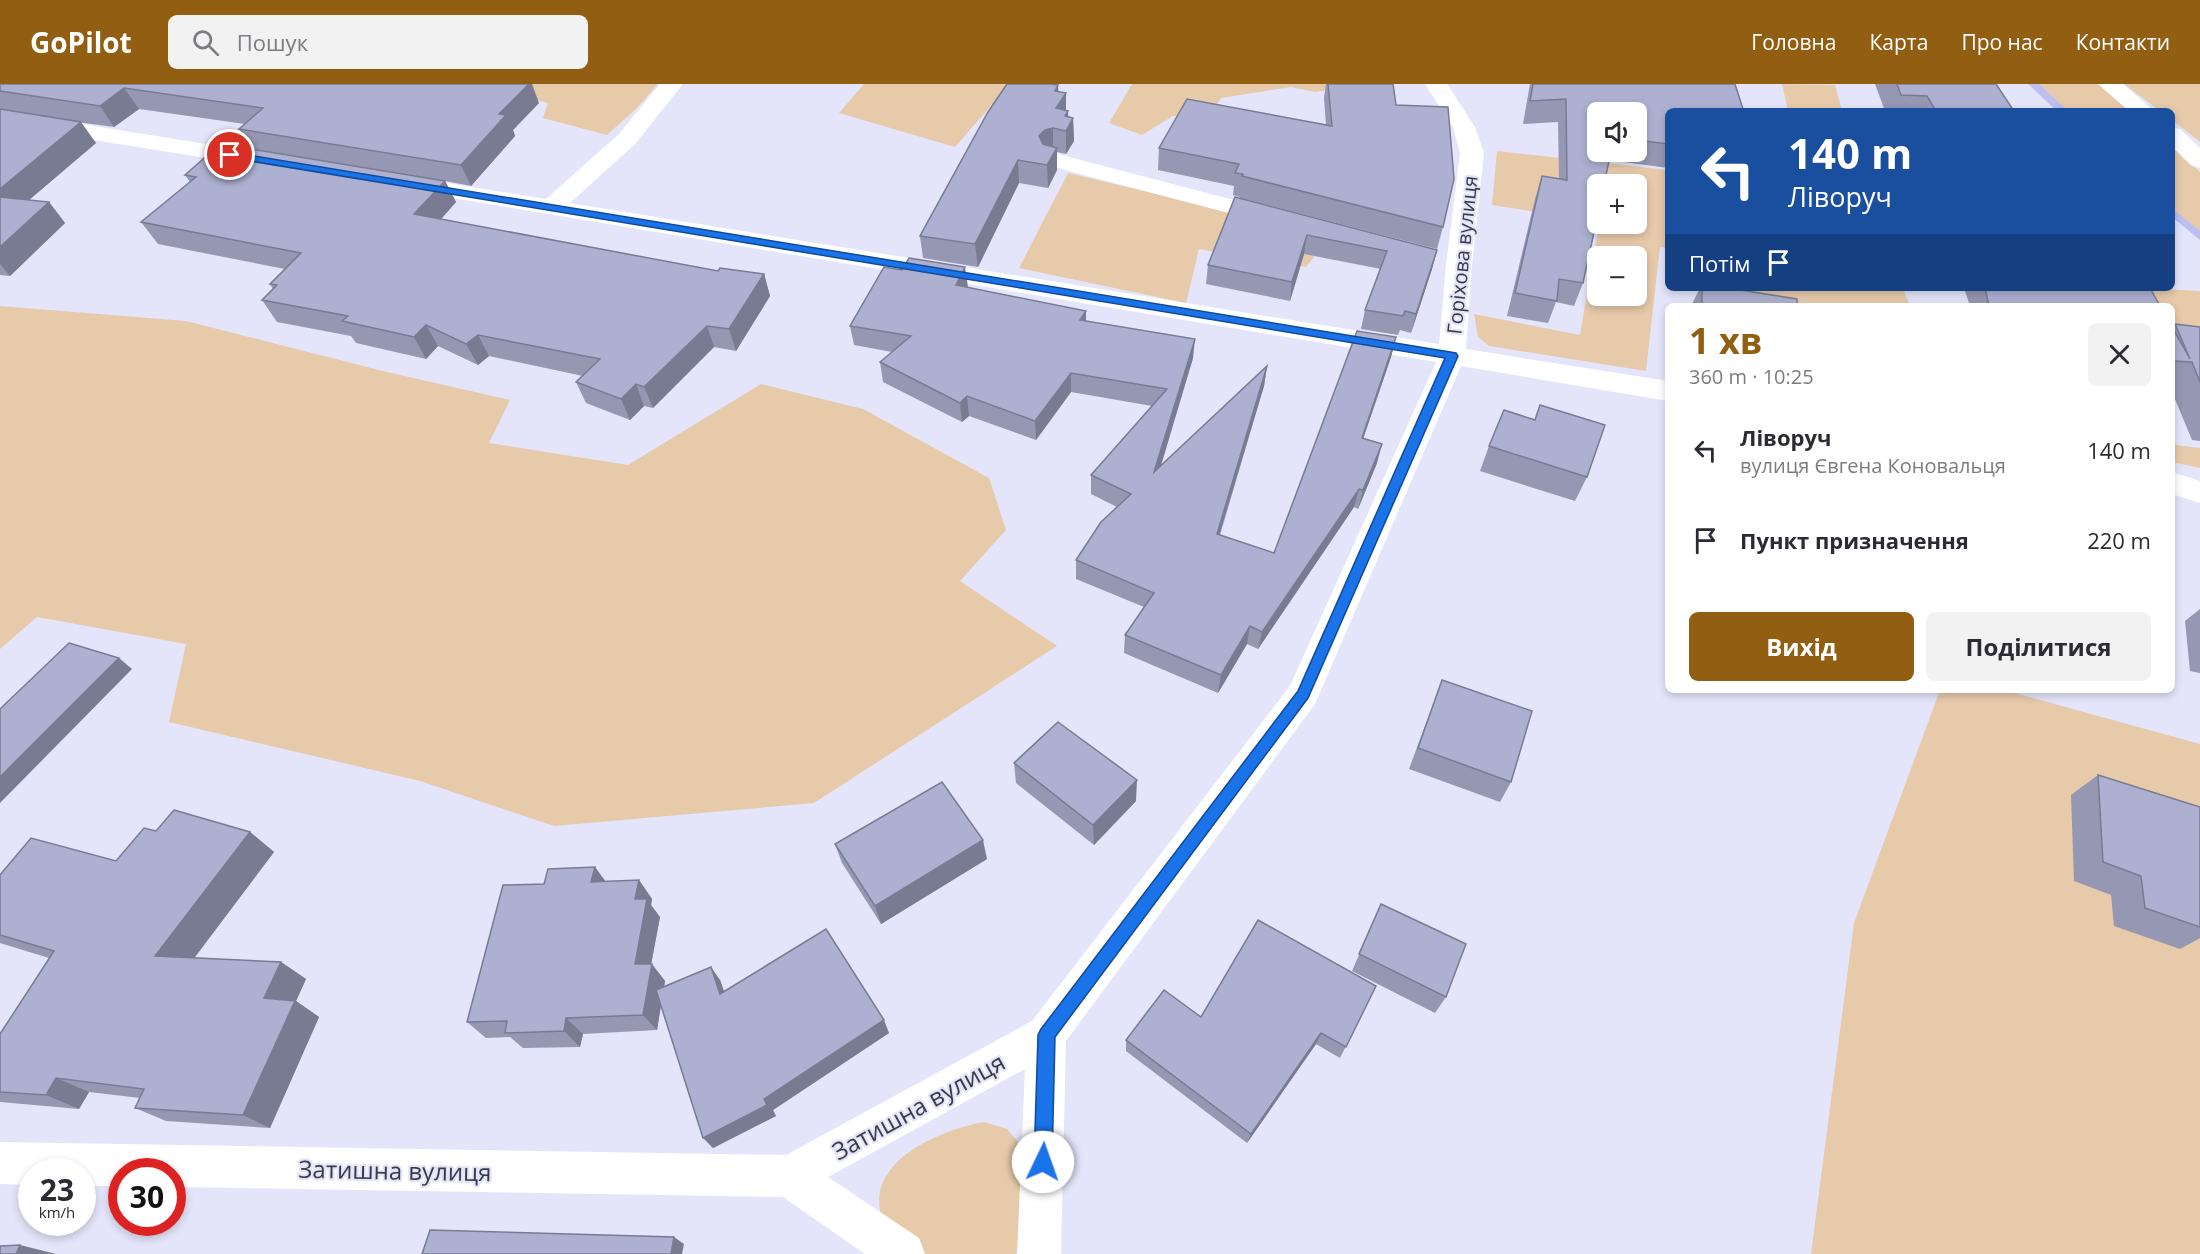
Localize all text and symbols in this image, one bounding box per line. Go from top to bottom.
search box [168,15,588,69]
text: GoPilot [30,23,132,61]
icon: search [189,26,222,59]
text: Пошук [237,27,308,57]
text: Головна [1751,28,1836,56]
text: Карта [1869,28,1928,56]
text: Про нас [1961,28,2043,56]
text: Контакти [2076,28,2170,56]
map controls [1587,102,1647,306]
button: sound [1587,102,1647,162]
text: 140 m [1788,124,1912,181]
pin [204,129,255,180]
icon: left [1689,132,1767,210]
icon: arrive [213,138,246,171]
street label: Горіхова вулиця [1440,174,1484,336]
button: + [1587,174,1647,234]
text: Ліворуч [1788,178,1892,215]
button: − [1587,246,1647,306]
icon: arrive [1762,246,1795,279]
text: Потім [1689,248,1750,278]
text: 1 хв [1689,316,1762,365]
button: close [2088,323,2151,386]
text: 360 m · 10:25 [1689,363,1814,390]
text: Ліворуч [1740,422,1831,452]
icon: left [1689,434,1722,467]
text: 140 m [2087,435,2151,465]
text: вулиця Євгена Коновальця [1740,452,2006,479]
icon: arrive [1689,524,1722,557]
text: Пункт призначення [1740,525,1969,555]
text: 220 m [2087,525,2151,555]
button: Вихід [1689,612,1914,681]
button: Поділитися [1926,612,2151,681]
street label: Затишна вулиця [826,1045,1010,1167]
position arrow [1011,1130,1075,1194]
street label: Затишна вулиця [298,1152,492,1188]
speed limit sign: 30 [108,1158,186,1236]
text: 23 [40,1169,74,1210]
text: km/h [39,1202,75,1222]

